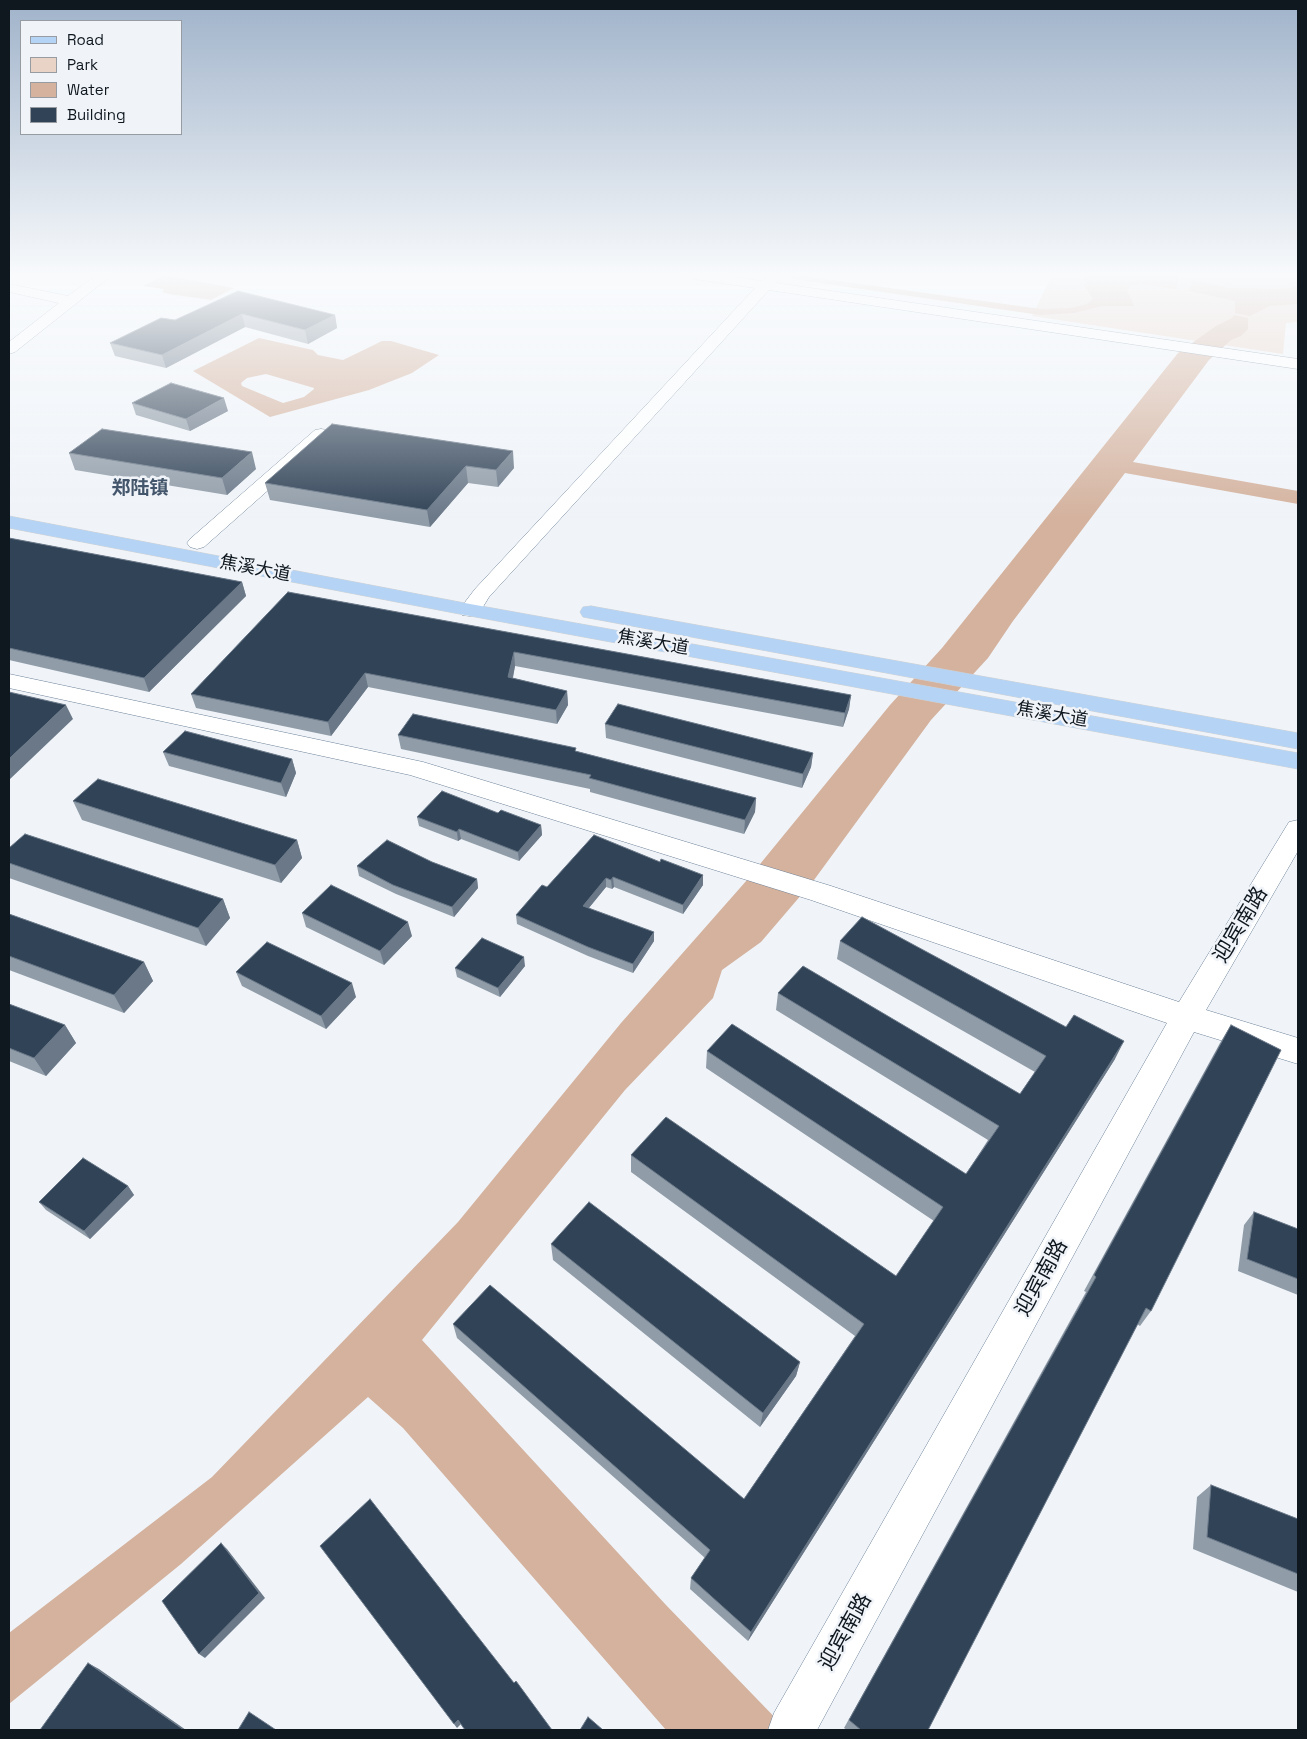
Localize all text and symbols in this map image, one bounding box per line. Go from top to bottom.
legend [20,20,182,135]
text: Road [67,30,104,49]
text: Park [67,55,98,74]
text: Water [67,80,109,99]
text: Building [67,105,126,124]
district label: 郑陆镇 [112,478,168,500]
street label: 焦溪大道 [218,552,292,586]
street label: 焦溪大道 [616,626,690,660]
street label: 焦溪大道 [1015,698,1089,732]
street label: 迎宾南路 [1209,883,1273,967]
street label: 迎宾南路 [1011,1235,1073,1321]
street label: 迎宾南路 [815,1589,877,1675]

